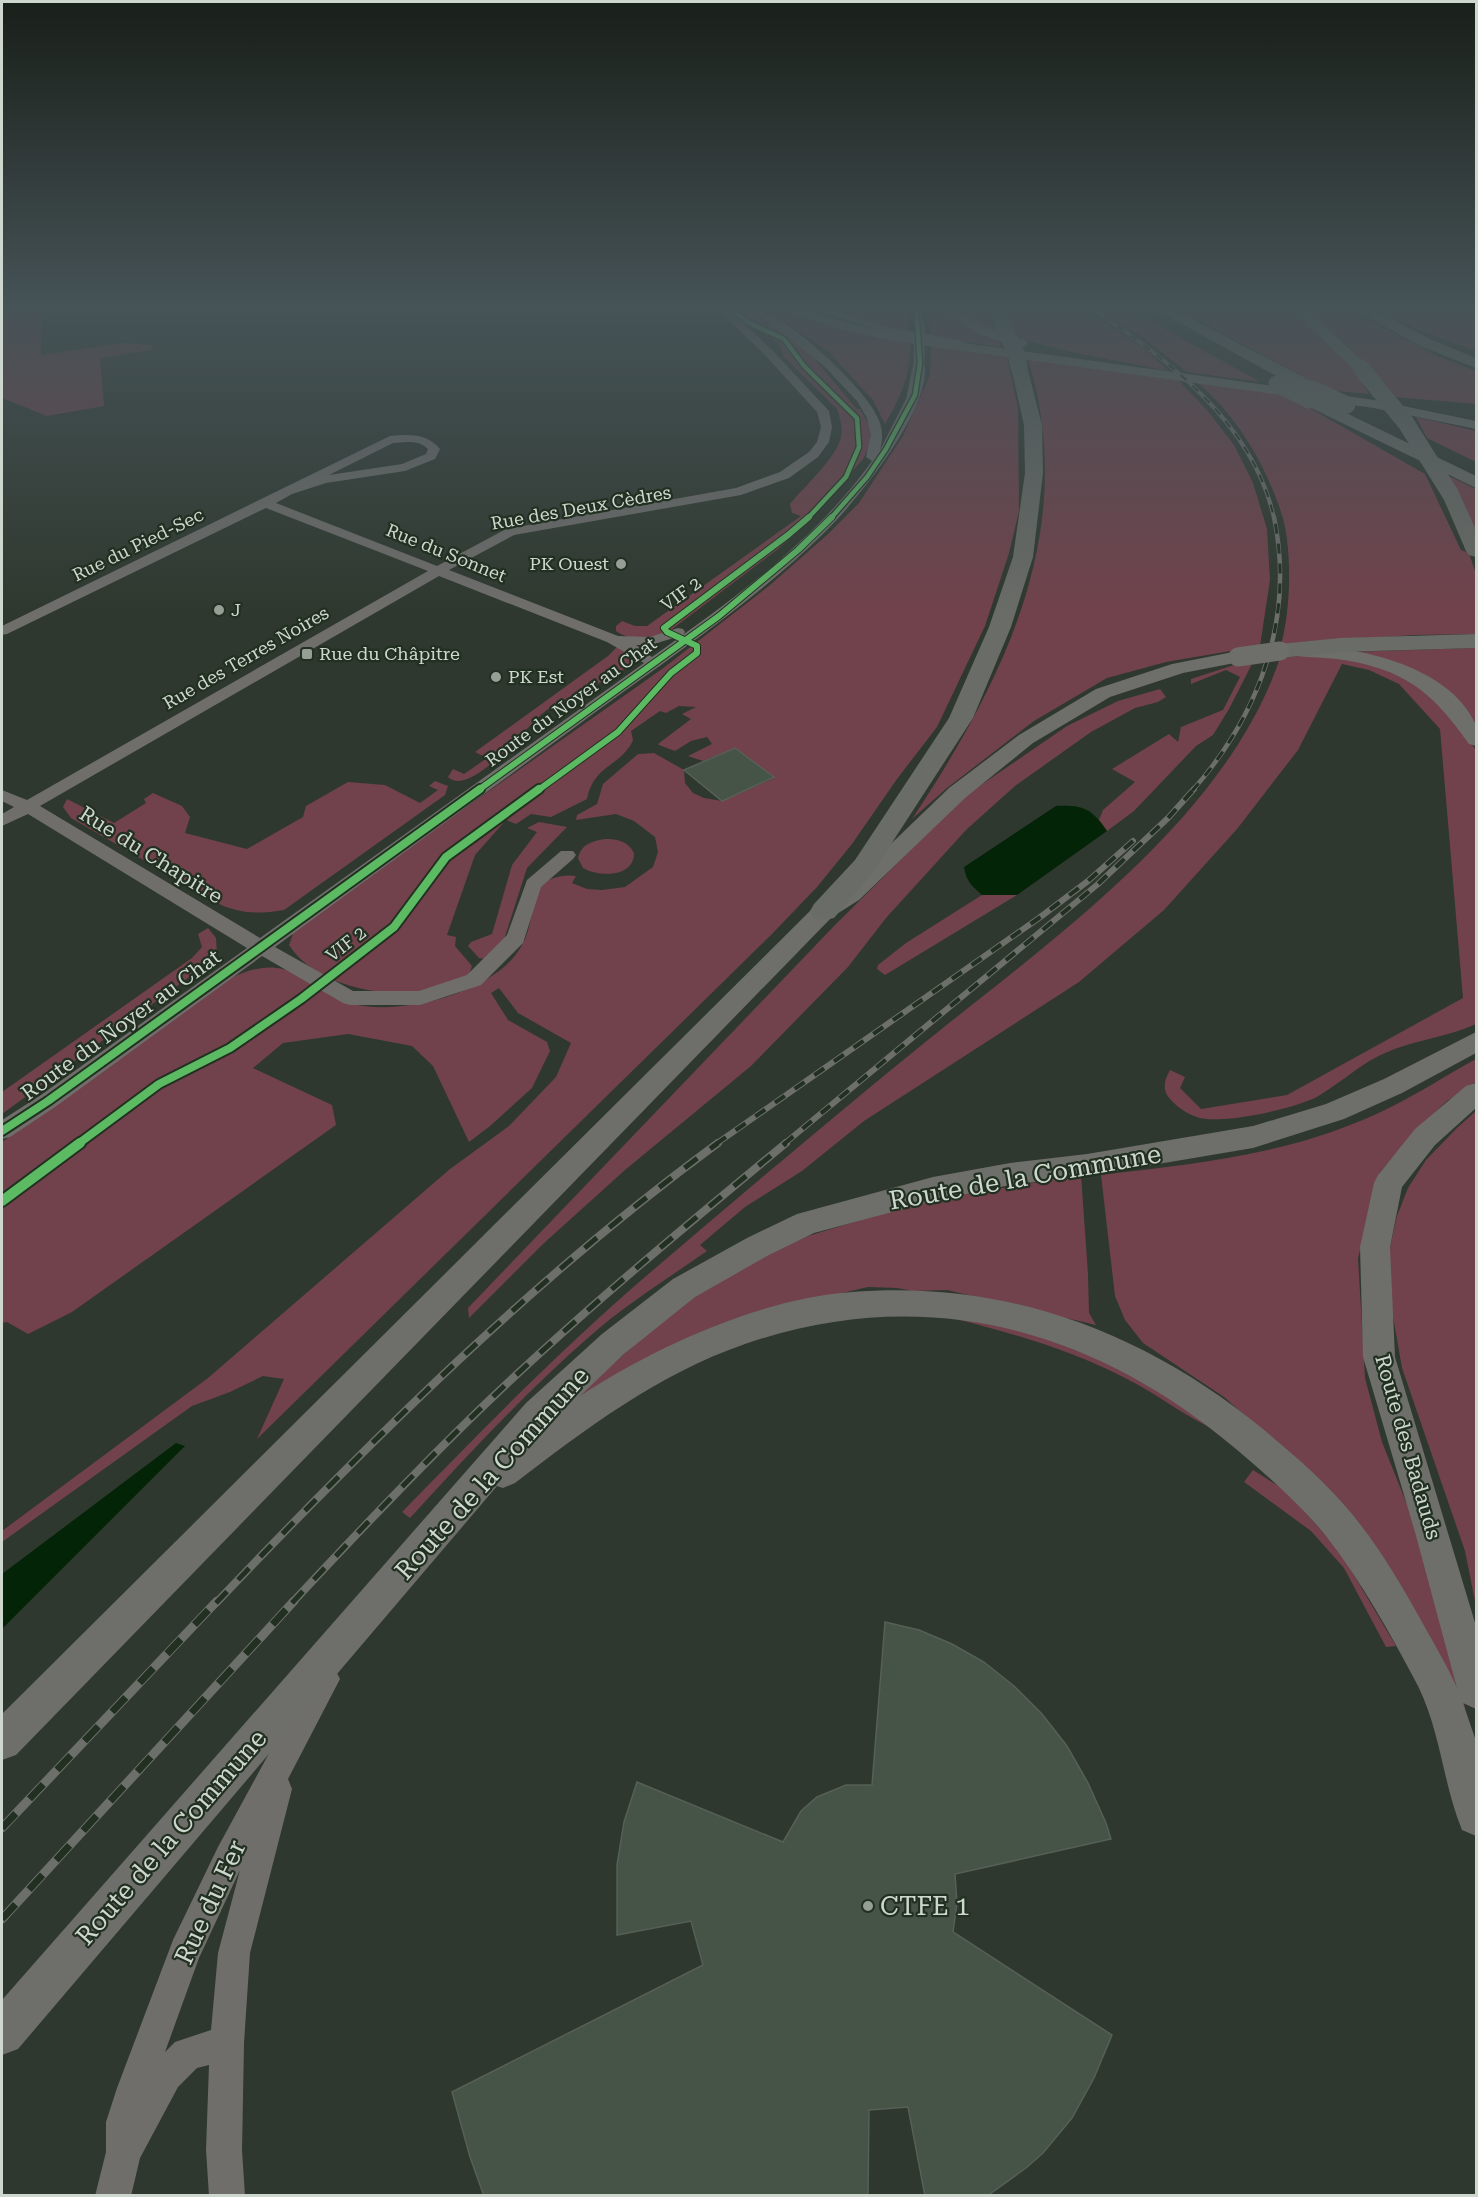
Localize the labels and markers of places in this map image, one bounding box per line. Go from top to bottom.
place label: PK Ouest [529,553,609,574]
marker: PK Ouest [614,557,628,571]
place label: J [231,599,241,620]
marker: J [212,603,226,617]
place label: Rue du Châpitre [319,643,460,664]
marker: Rue du Châpitre [300,647,314,661]
place label: PK Est [508,666,564,687]
marker: PK Est [489,670,503,684]
place label: CTFE 1 [880,1891,970,1921]
marker: CTFE 1 [861,1899,875,1913]

